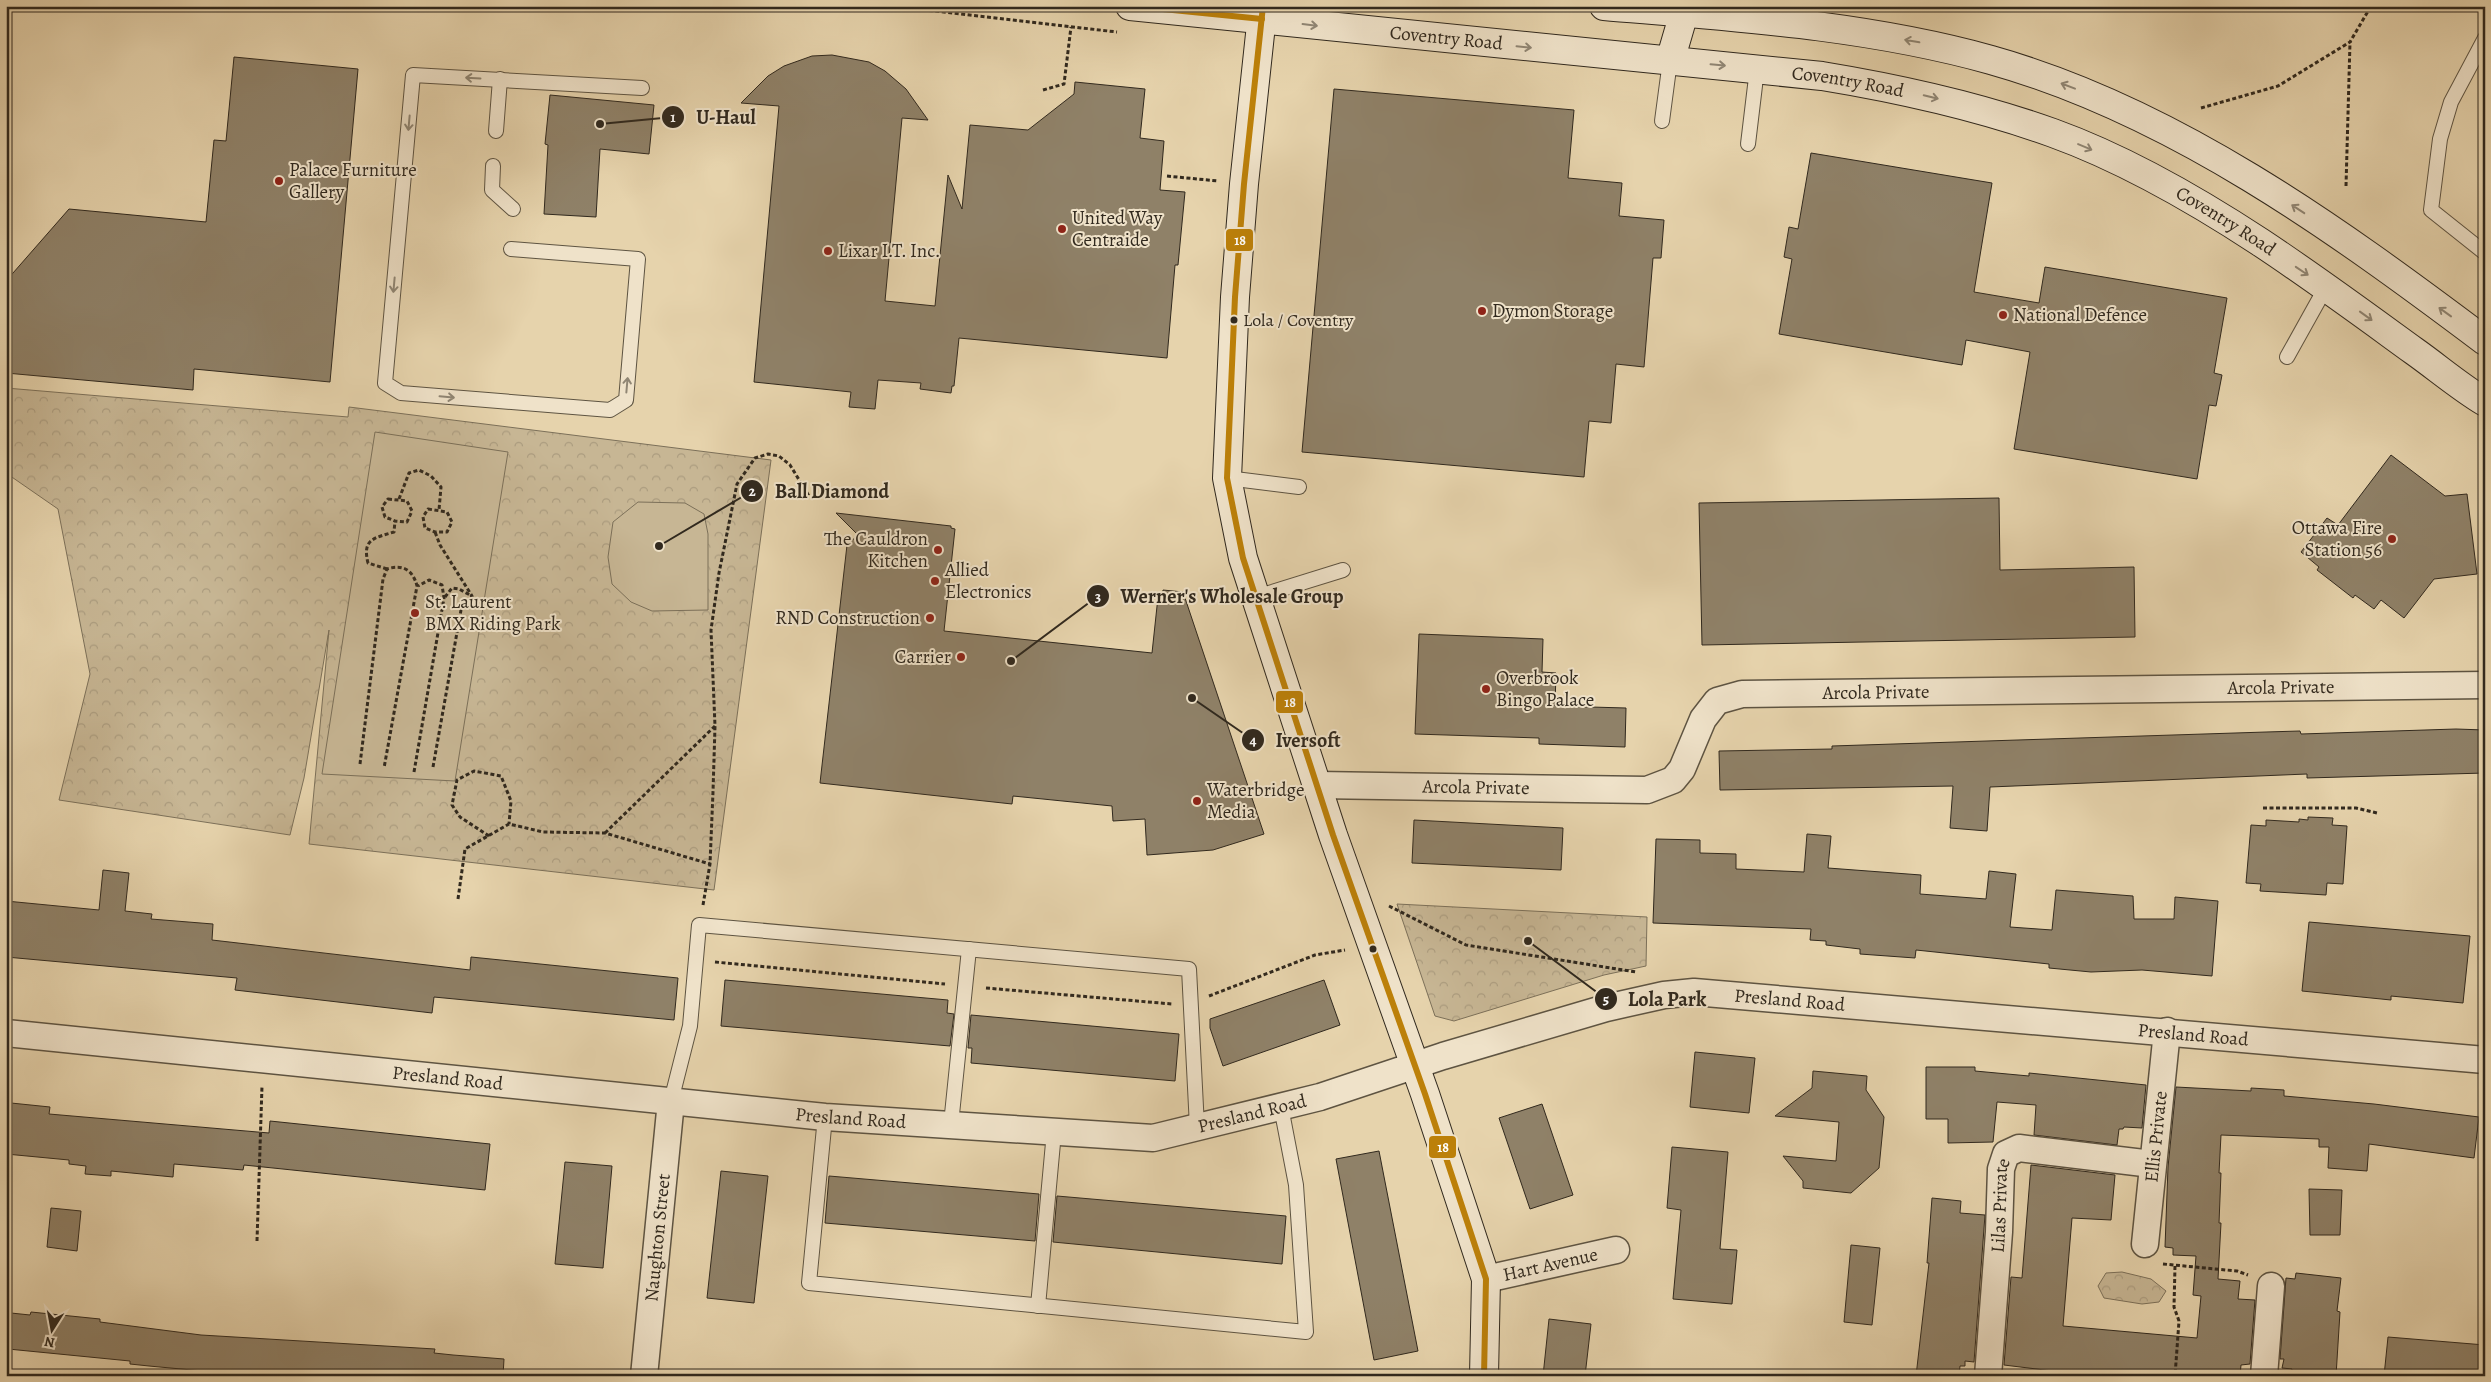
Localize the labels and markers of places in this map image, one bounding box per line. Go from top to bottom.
callout: U-Haul [661,99,765,134]
place label: Palace Furniture Gallery [289,157,417,205]
marker: Palace Furniture Gallery [273,175,285,187]
place label: United Way Centraide [1072,205,1163,253]
marker: United Way Centraide [1056,223,1068,235]
place label: Lixar I.T. Inc. [838,238,941,264]
marker: Lixar I.T. Inc. [822,245,834,257]
place label: Dymon Storage [1492,298,1613,324]
place label: National Defence [2013,302,2147,328]
marker: Dymon Storage [1476,305,1488,317]
place label: Lola / Coventry [1243,308,1354,332]
marker: National Defence [1997,309,2009,321]
marker: Lola / Coventry [1229,315,1239,325]
callout: Ball Diamond [740,473,900,508]
place label: Ottawa Fire Station 56 [2292,515,2382,563]
place label: The Cauldron Kitchen [824,526,928,574]
marker: Ottawa Fire Station 56 [2386,533,2398,545]
marker: The Cauldron Kitchen [932,544,944,556]
place label: Allied Electronics [944,557,1032,605]
marker: Allied Electronics [929,575,941,587]
callout: Werner's Wholesale Group [1085,579,1353,614]
place label: St. Laurent BMX Riding Park [425,589,561,637]
place label: RND Construction [775,605,920,631]
marker: St. Laurent BMX Riding Park [409,607,421,619]
marker: RND Construction [924,612,936,624]
place label: Carrier [895,644,951,670]
marker: Carrier [955,651,967,663]
place label: Overbrook Bingo Palace [1496,665,1594,713]
marker: Overbrook Bingo Palace [1480,683,1492,695]
callout: Iversoft [1241,723,1351,758]
place label: Waterbridge Media [1206,777,1305,825]
marker: Waterbridge Media [1191,795,1203,807]
unlabelled marker [1368,944,1378,954]
callout: Lola Park [1593,981,1717,1016]

